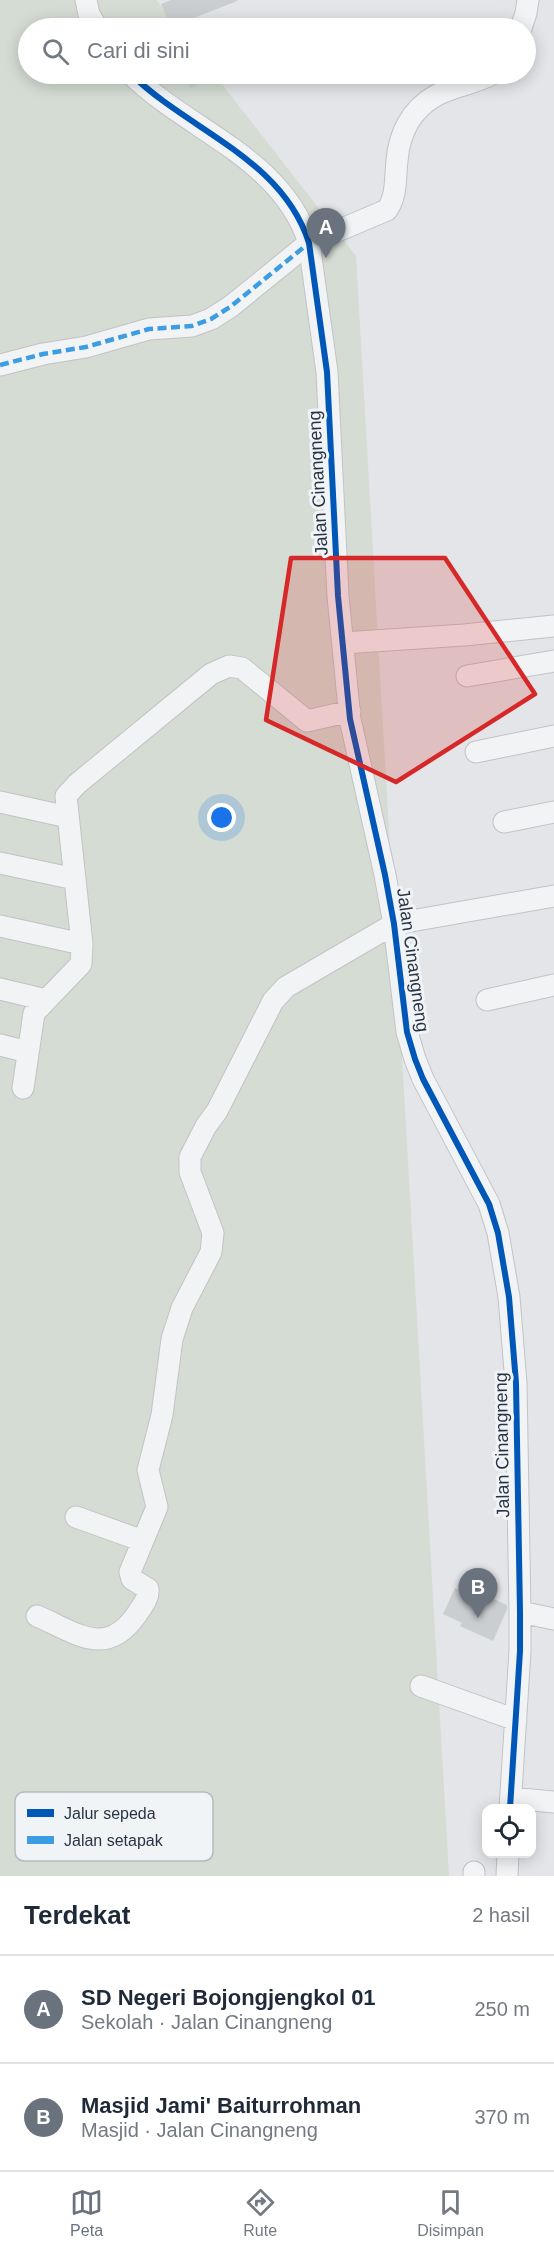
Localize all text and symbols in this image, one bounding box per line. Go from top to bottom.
search box [18,18,536,84]
icon: search [39,35,72,68]
text: Cari di sini [87,38,190,63]
pin: A [306,208,346,258]
street label: Jalan Cinangneng [304,410,332,556]
your location [207,803,236,832]
street label: Jalan Cinangneng [393,887,433,1033]
street label: Jalan Cinangneng [491,1372,513,1518]
pin: B [458,1568,498,1618]
legend [15,1792,213,1861]
map controls [482,1804,536,1858]
button: locate [482,1804,536,1858]
text: Jalur sepeda [64,1805,156,1822]
text: Jalan setapak [64,1832,164,1849]
text: Terdekat [24,1900,130,1930]
text: 2 hasil [472,1904,530,1926]
text: SD Negeri Bojongjengkol 01 [81,1985,376,2010]
text: A [36,1998,51,2020]
text: 250 m [474,1998,530,2020]
text: Sekolah · Jalan Cinangneng [81,2011,332,2033]
text: Masjid Jami' Baiturrohman [81,2093,361,2118]
text: B [36,2106,51,2128]
text: 370 m [474,2106,530,2128]
text: Masjid · Jalan Cinangneng [81,2119,318,2141]
tab: Peta [70,2186,103,2240]
tab: Rute [243,2186,277,2240]
tab: Disimpan [417,2186,484,2240]

